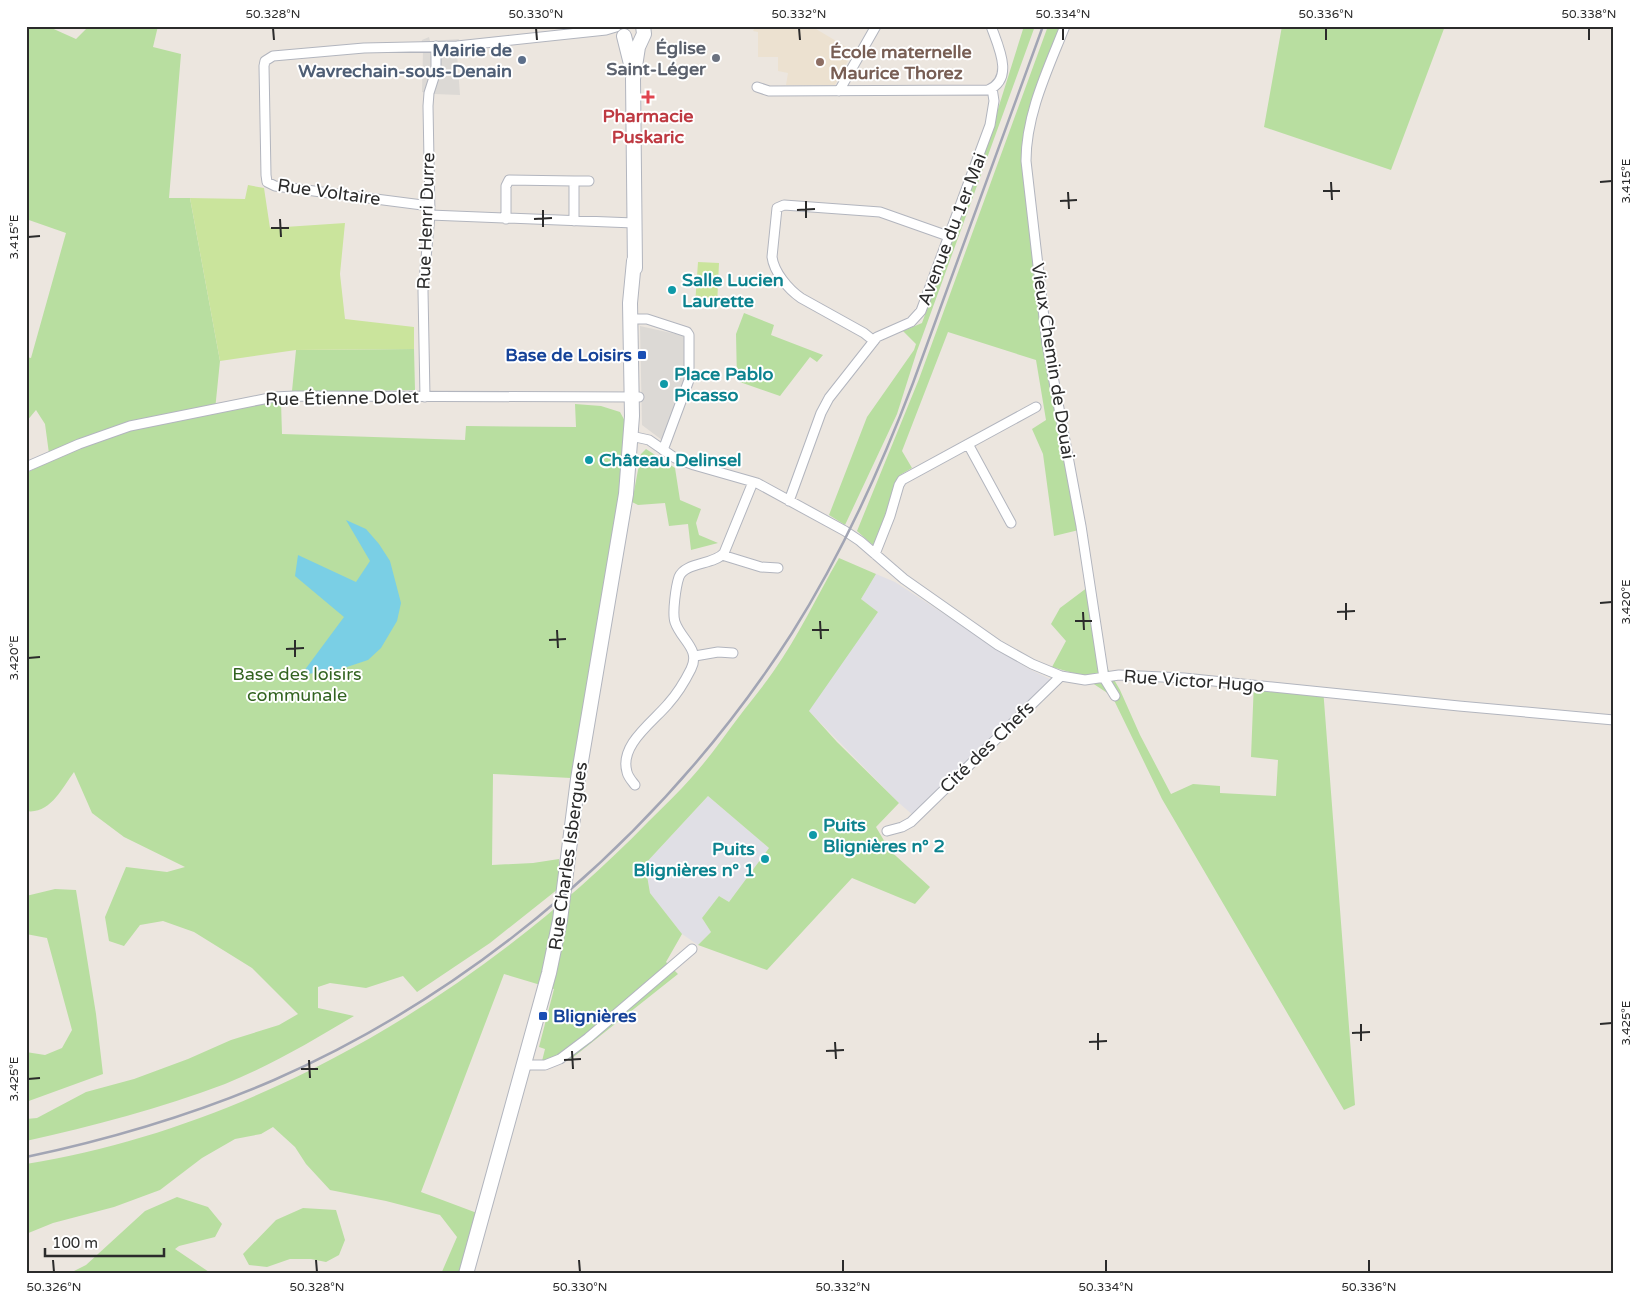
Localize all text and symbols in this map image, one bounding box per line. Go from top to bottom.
text: 50.328°N [246,7,300,21]
text: 50.330°N [509,7,563,21]
text: 50.332°N [772,7,826,21]
text: 50.334°N [1036,7,1090,21]
text: 50.336°N [1299,7,1353,21]
text: 50.338°N [1562,7,1616,21]
place label: Église Saint-Léger [606,37,707,80]
place label: Mairie de Wavrechain-sous-Denain [298,39,512,82]
place label: École maternelle Maurice Thorez [830,41,972,84]
marker: Église Saint-Léger [710,52,722,64]
marker: Mairie de Wavrechain-sous-Denain [516,54,528,66]
marker: École maternelle Maurice Thorez [814,56,826,68]
marker: Pharmacie Puskaric [642,91,654,103]
place label: Pharmacie Puskaric [603,105,693,148]
street label: Avenue du 1er Mai [913,150,991,308]
street label: Rue Henri Durre [413,152,439,290]
text: 3.415°E [1619,158,1633,203]
street label: Rue Voltaire [276,174,382,210]
text: 3.415°E [7,214,21,259]
street label: Vieux Chemin de Douai [1027,261,1079,461]
place label: Salle Lucien Laurette [682,269,784,312]
marker: Salle Lucien Laurette [666,284,678,296]
place label: Base de Loisirs [505,344,632,366]
marker: Base de Loisirs [636,349,648,361]
place label: Place Pablo Picasso [674,363,774,406]
marker: Place Pablo Picasso [658,378,670,390]
street label: Rue Étienne Dolet [265,386,419,410]
place label: Château Delinsel [599,449,742,471]
marker: Château Delinsel [583,454,595,466]
text: 3.420°E [1619,579,1633,625]
text: 3.420°E [7,635,21,681]
park label: Base des loisirs communale [232,663,362,706]
street label: Rue Victor Hugo [1123,665,1265,697]
street label: Cité des Chefs [935,696,1039,798]
street label: Rue Charles Isbergues [544,760,592,952]
place label: Puits Blignières n° 2 [823,814,945,857]
marker: Puits Blignières n° 2 [807,829,819,841]
place label: Puits Blignières n° 1 [633,838,755,881]
marker: Puits Blignières n° 1 [759,853,771,865]
text: 3.425°E [1619,1000,1633,1045]
place label: Blignières [553,1005,637,1027]
marker: Blignières [537,1010,549,1022]
text: 3.425°E [7,1056,21,1101]
scale bar [45,1225,164,1257]
text: 100 m [52,1234,98,1252]
text: 50.326°N [27,1280,81,1294]
text: 50.328°N [290,1280,344,1294]
text: 50.330°N [553,1280,607,1294]
text: 50.332°N [816,1280,870,1294]
text: 50.334°N [1079,1280,1133,1294]
text: 50.336°N [1342,1280,1396,1294]

